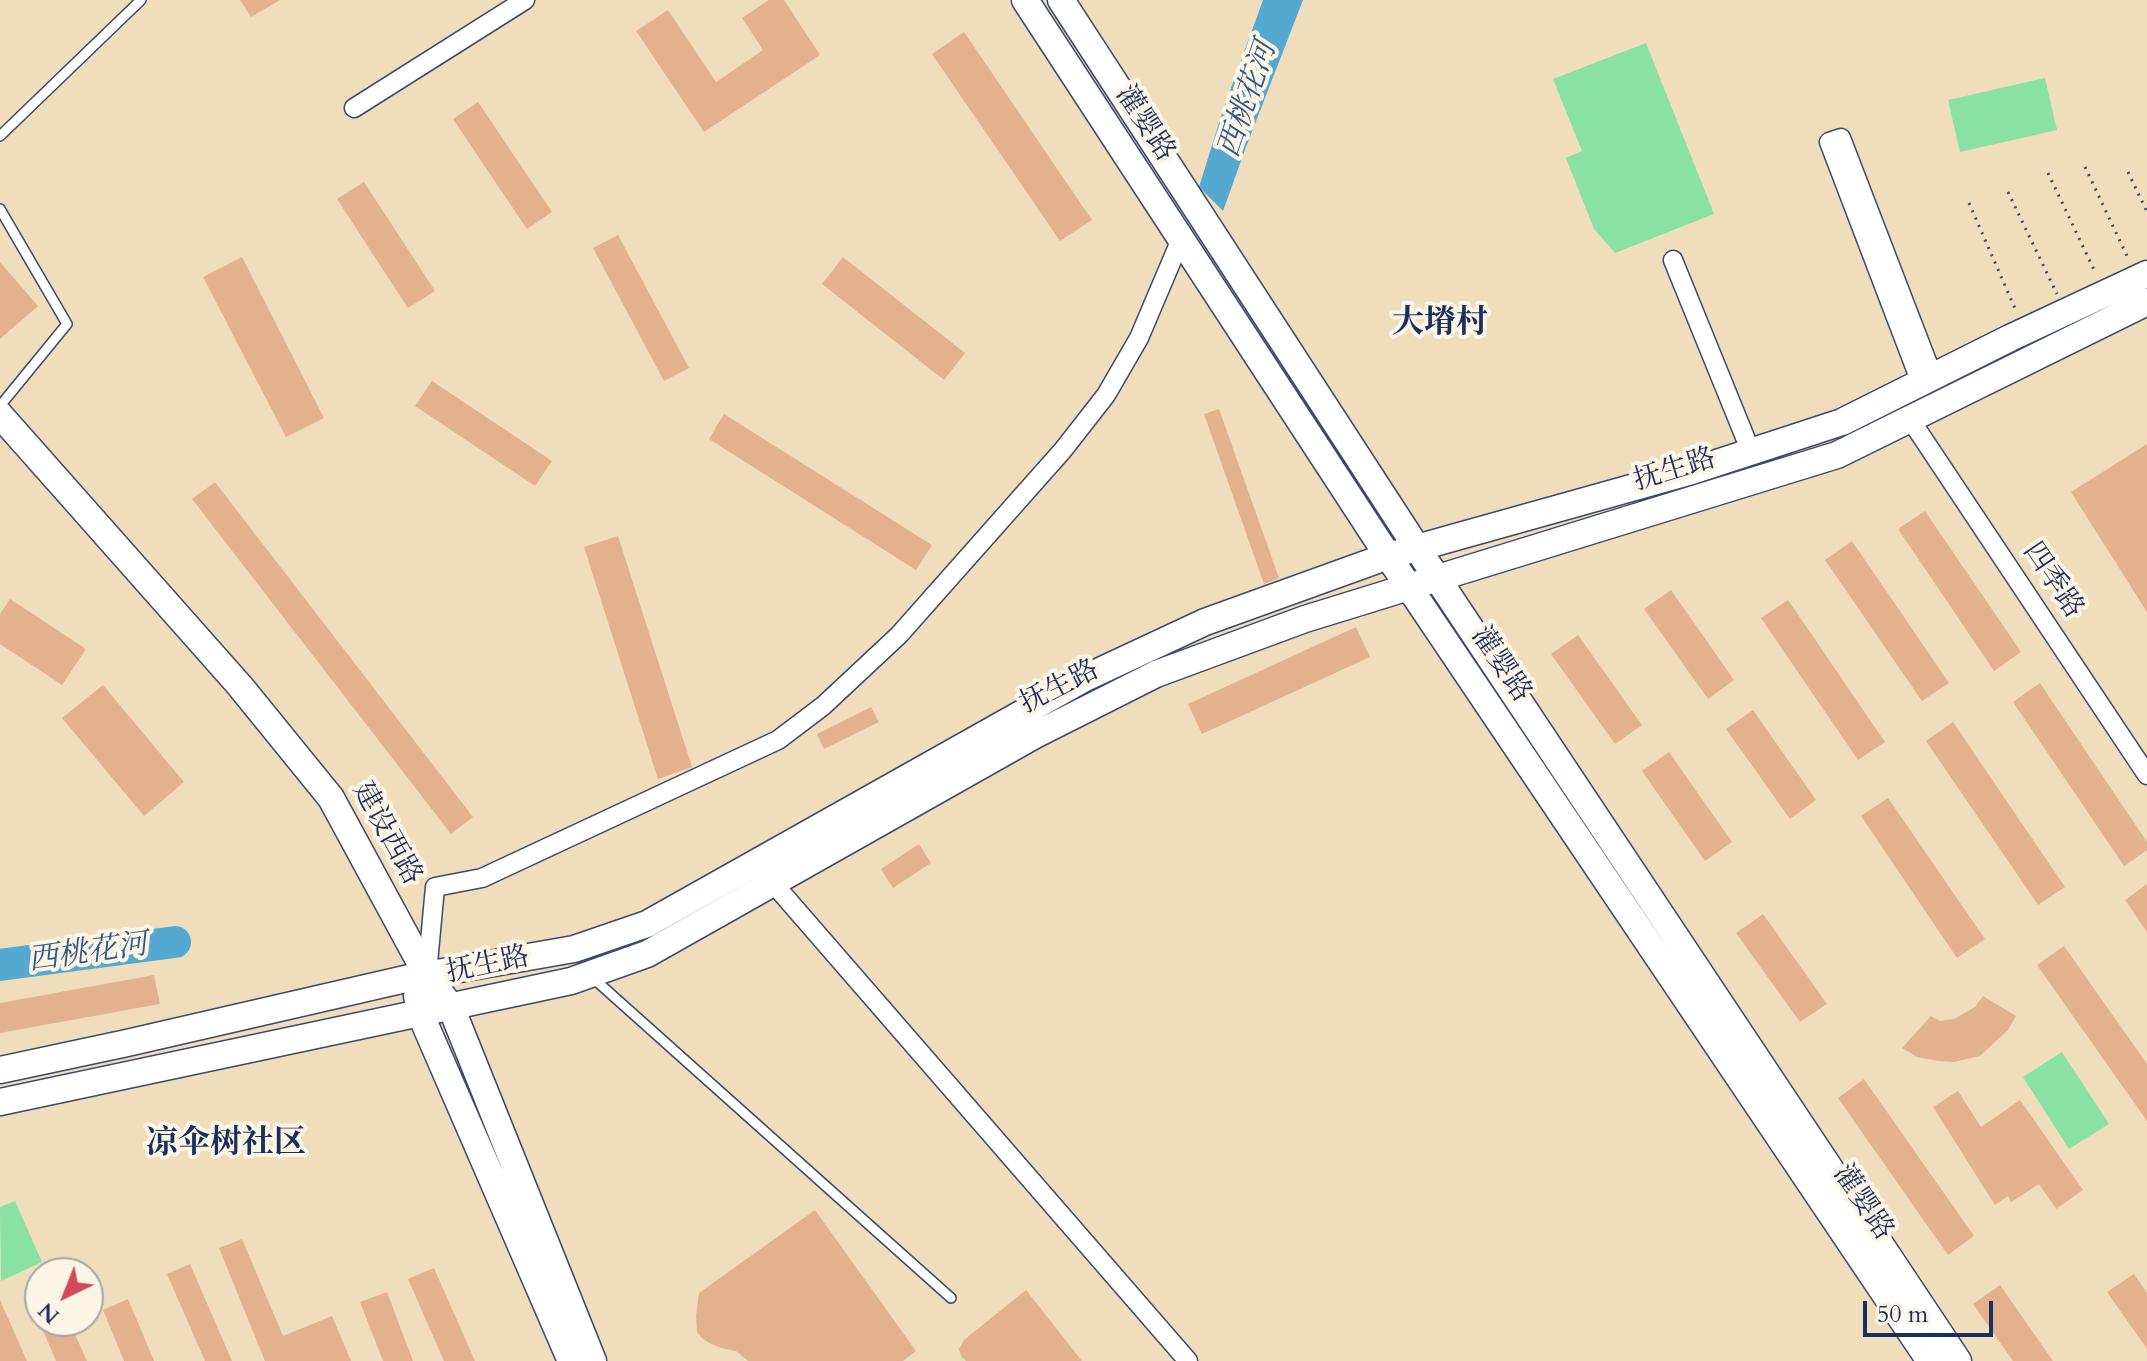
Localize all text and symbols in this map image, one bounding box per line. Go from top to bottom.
water label: 西桃花河 [1212,37,1286,163]
street label: 灌婴路 [1107,80,1181,168]
district label: 大塉村 [1392,306,1488,344]
street label: 抚生路 [1630,443,1720,499]
street label: 四季路 [2015,537,2089,625]
street label: 灌婴路 [1463,621,1537,709]
street label: 抚生路 [1015,654,1105,722]
street label: 建设西路 [344,777,428,891]
water label: 西桃花河 [26,928,150,980]
street label: 抚生路 [443,941,533,991]
district label: 凉伞树社区 [146,1126,306,1164]
street label: 灌婴路 [1825,1159,1899,1247]
north arrow [24,1257,104,1337]
scale bar [1867,1285,1997,1335]
text: N [32,1296,66,1331]
text: 50 m [1877,1298,1928,1331]

